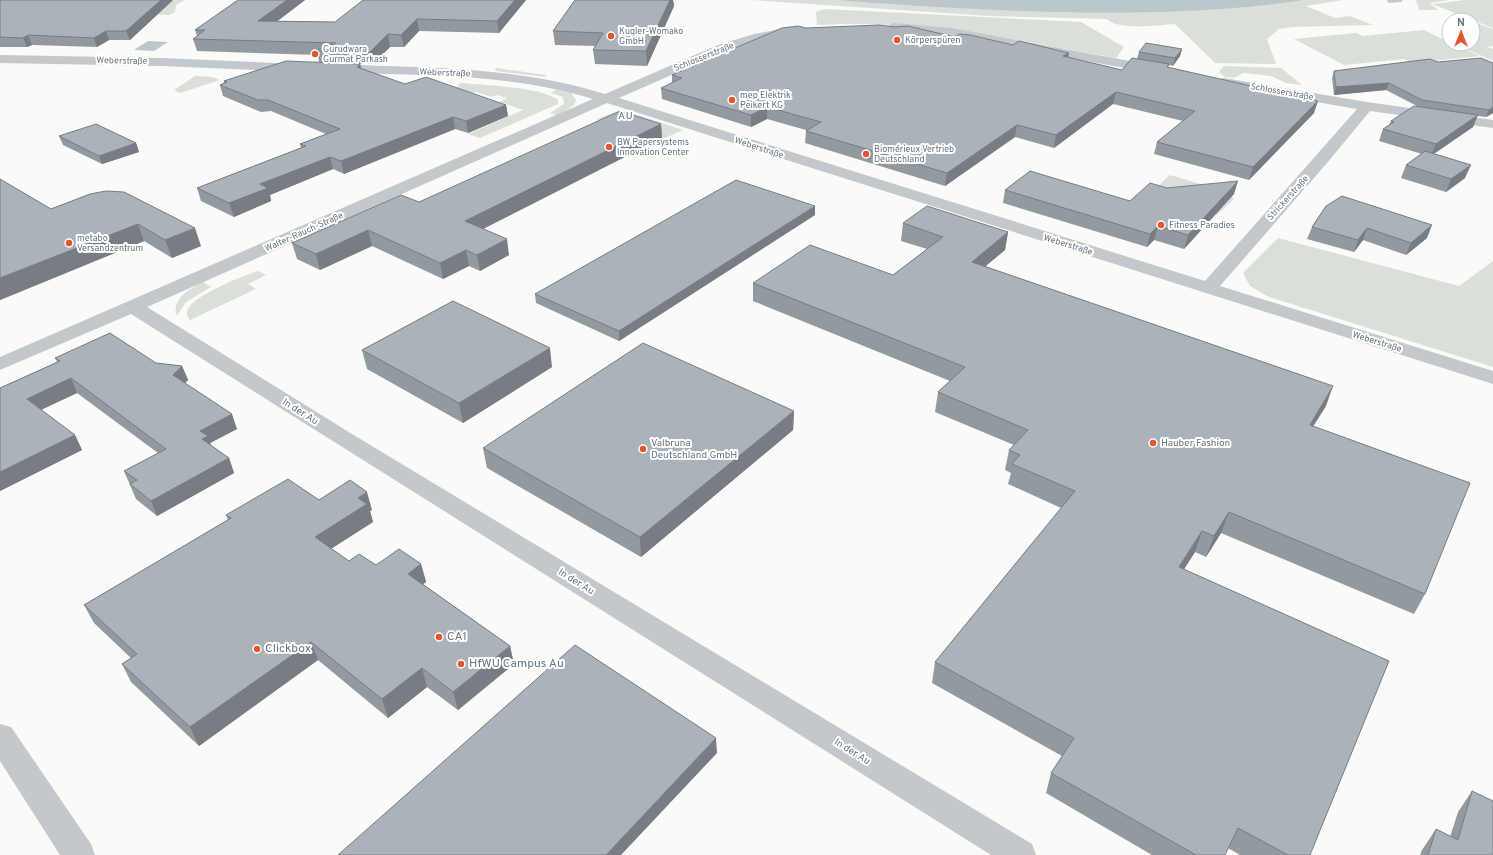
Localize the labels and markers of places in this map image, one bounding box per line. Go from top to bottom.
place label: Kugler-Womako GmbH [619,26,683,47]
marker: Kugler-Womako GmbH [606,31,616,41]
marker: Körperspüren [892,35,902,45]
place label: Körperspüren [905,35,961,46]
place label: Gurudwara Gurmat Parkash [323,44,388,65]
marker: Gurudwara Gurmat Parkash [310,49,320,59]
place label: mep Elektrik Peikert KG [740,90,791,111]
marker: mep Elektrik Peikert KG [727,95,737,105]
place label: BW Papersystems Innovation Center [617,137,690,158]
marker: BW Papersystems Innovation Center [604,142,614,152]
place label: Biomérieux Vertrieb Deutschland [874,144,954,165]
marker: Biomérieux Vertrieb Deutschland [861,149,871,159]
marker: Fitness Paradies [1156,220,1166,230]
place label: Fitness Paradies [1169,220,1235,231]
place label: metabo Versandzentrum [77,233,143,254]
marker: metabo Versandzentrum [64,238,74,248]
place label: Valbruna Deutschland GmbH [651,437,737,462]
place label: Hauber Fashion [1161,437,1230,450]
marker: Hauber Fashion [1148,438,1158,448]
marker: Valbruna Deutschland GmbH [638,444,648,454]
place label: CA1 [447,629,467,645]
marker: CA1 [434,632,444,642]
place label: Clickbox [265,641,311,657]
marker: Clickbox [252,644,262,654]
place label: HfWU Campus Au [469,656,564,672]
marker: HfWU Campus Au [456,659,466,669]

